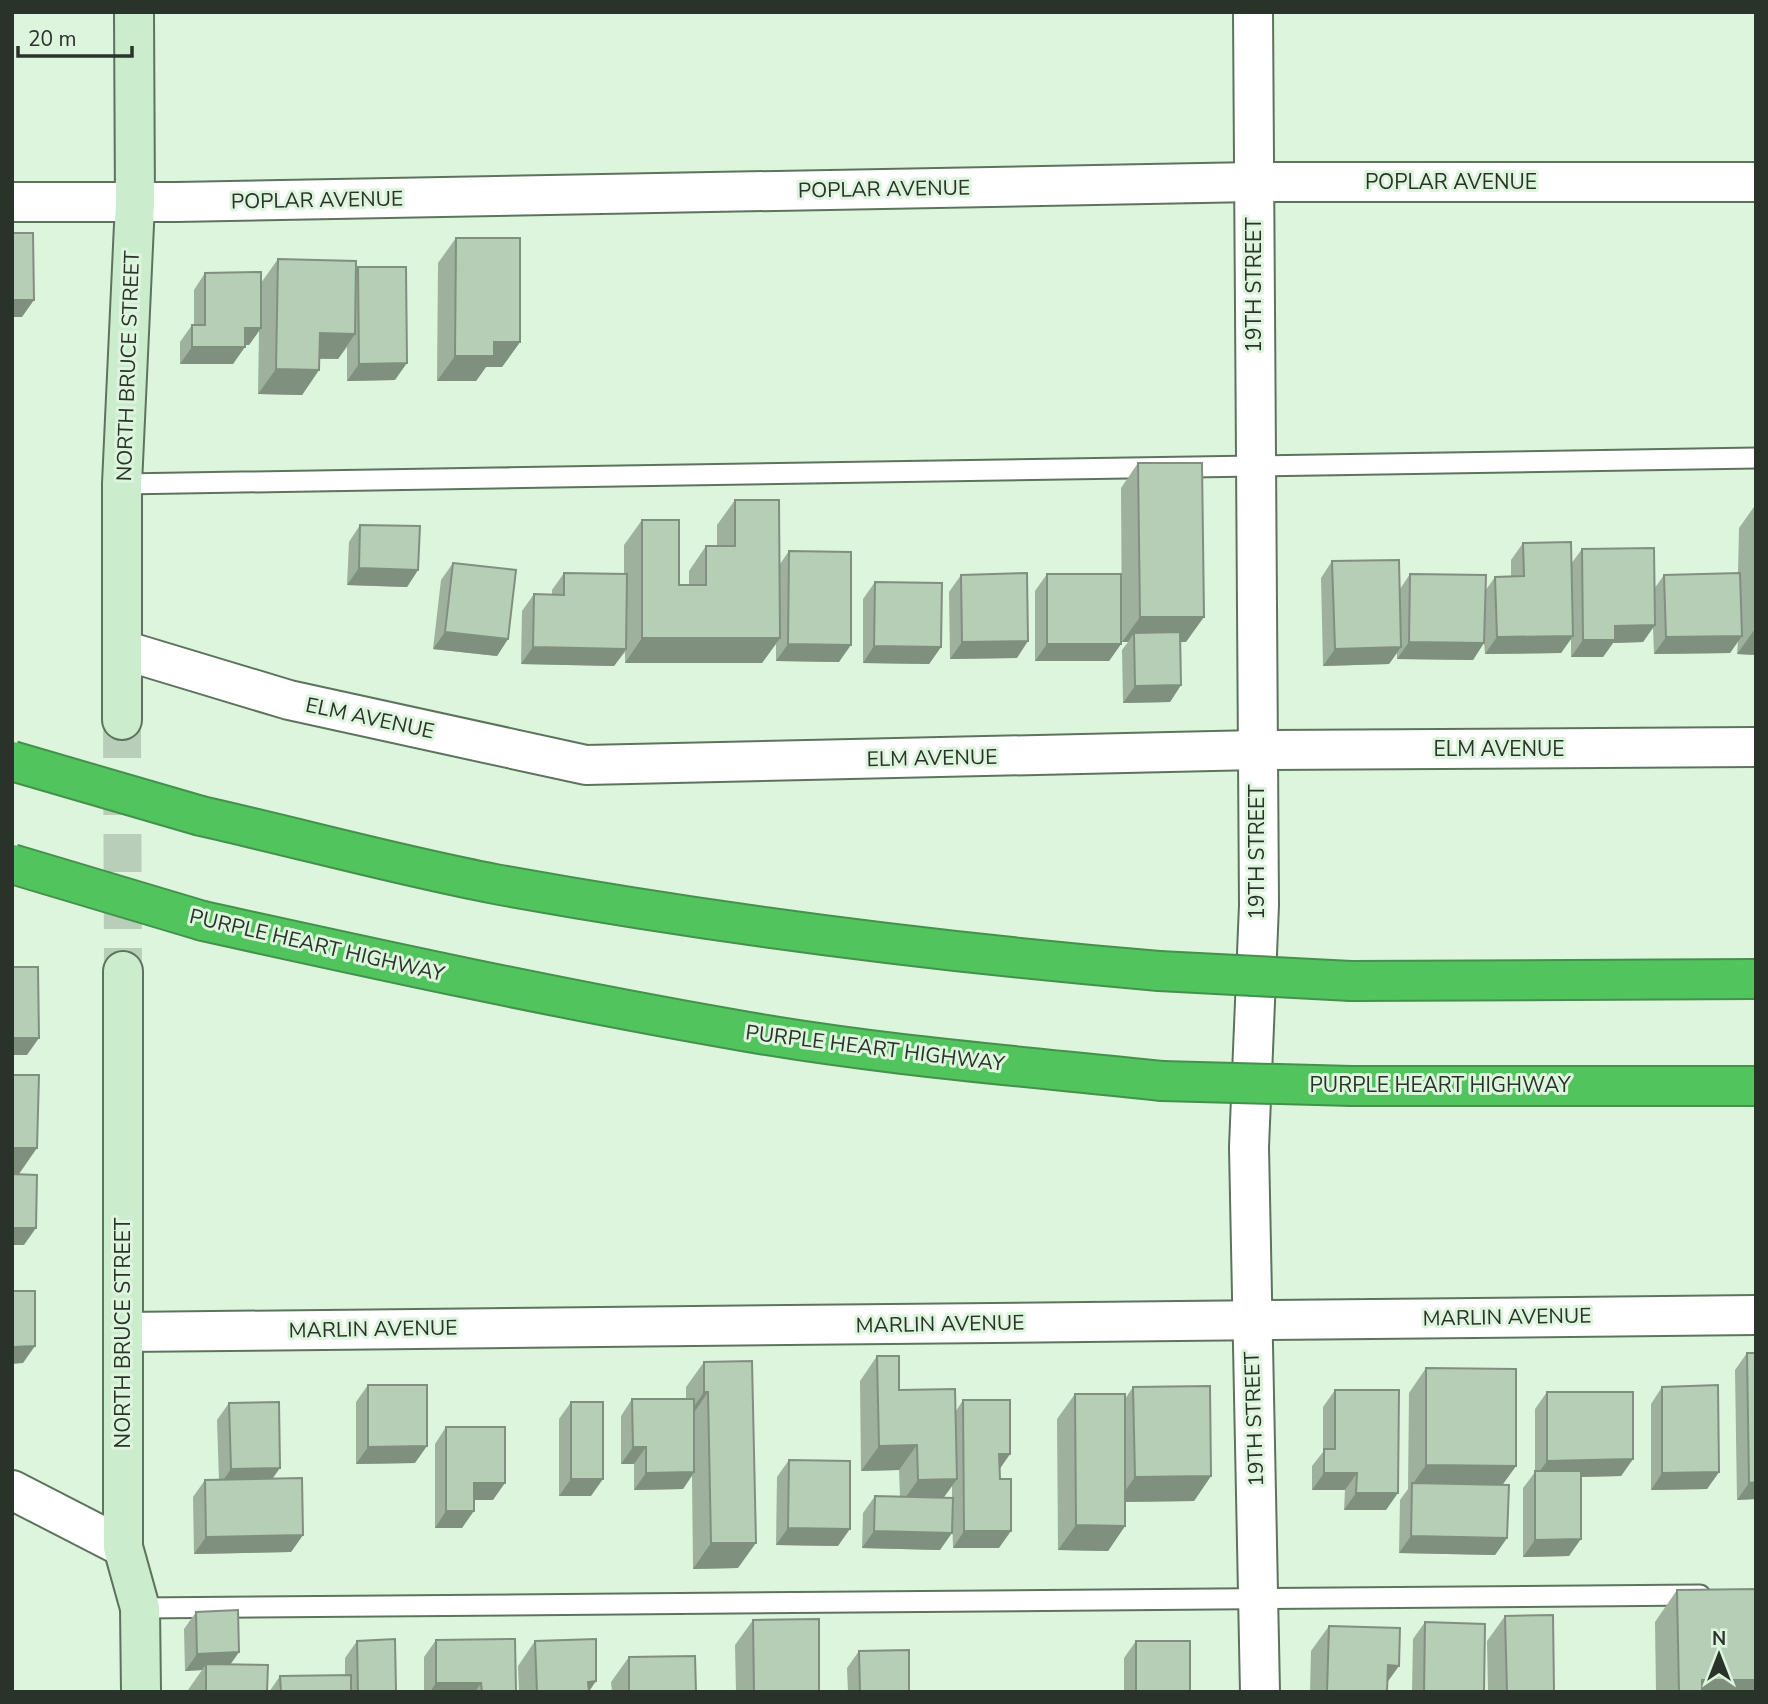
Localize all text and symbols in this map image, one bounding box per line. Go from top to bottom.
scale bar [18,14,131,58]
text: 20 m [28,25,77,53]
street label: POPLAR AVENUE [1365,168,1537,196]
street label: POPLAR AVENUE [798,173,970,205]
street label: POPLAR AVENUE [231,184,403,216]
street label: 19TH STREET [1240,217,1268,353]
street label: NORTH BRUCE STREET [110,250,146,482]
street label: ELM AVENUE [303,691,437,745]
street label: ELM AVENUE [1434,735,1564,763]
street label: ELM AVENUE [866,743,998,773]
street label: 19TH STREET [1243,784,1271,920]
street label: PURPLE HEART HIGHWAY [187,902,448,988]
street label: PURPLE HEART HIGHWAY [744,1018,1007,1078]
street label: PURPLE HEART HIGHWAY [1310,1071,1571,1099]
street label: NORTH BRUCE STREET [109,1217,137,1448]
street label: MARLIN AVENUE [1422,1302,1592,1332]
street label: MARLIN AVENUE [855,1309,1025,1339]
street label: MARLIN AVENUE [288,1314,458,1344]
street label: 19TH STREET [1238,1351,1270,1487]
north arrow [1684,1620,1754,1690]
text: N [1712,1626,1726,1652]

